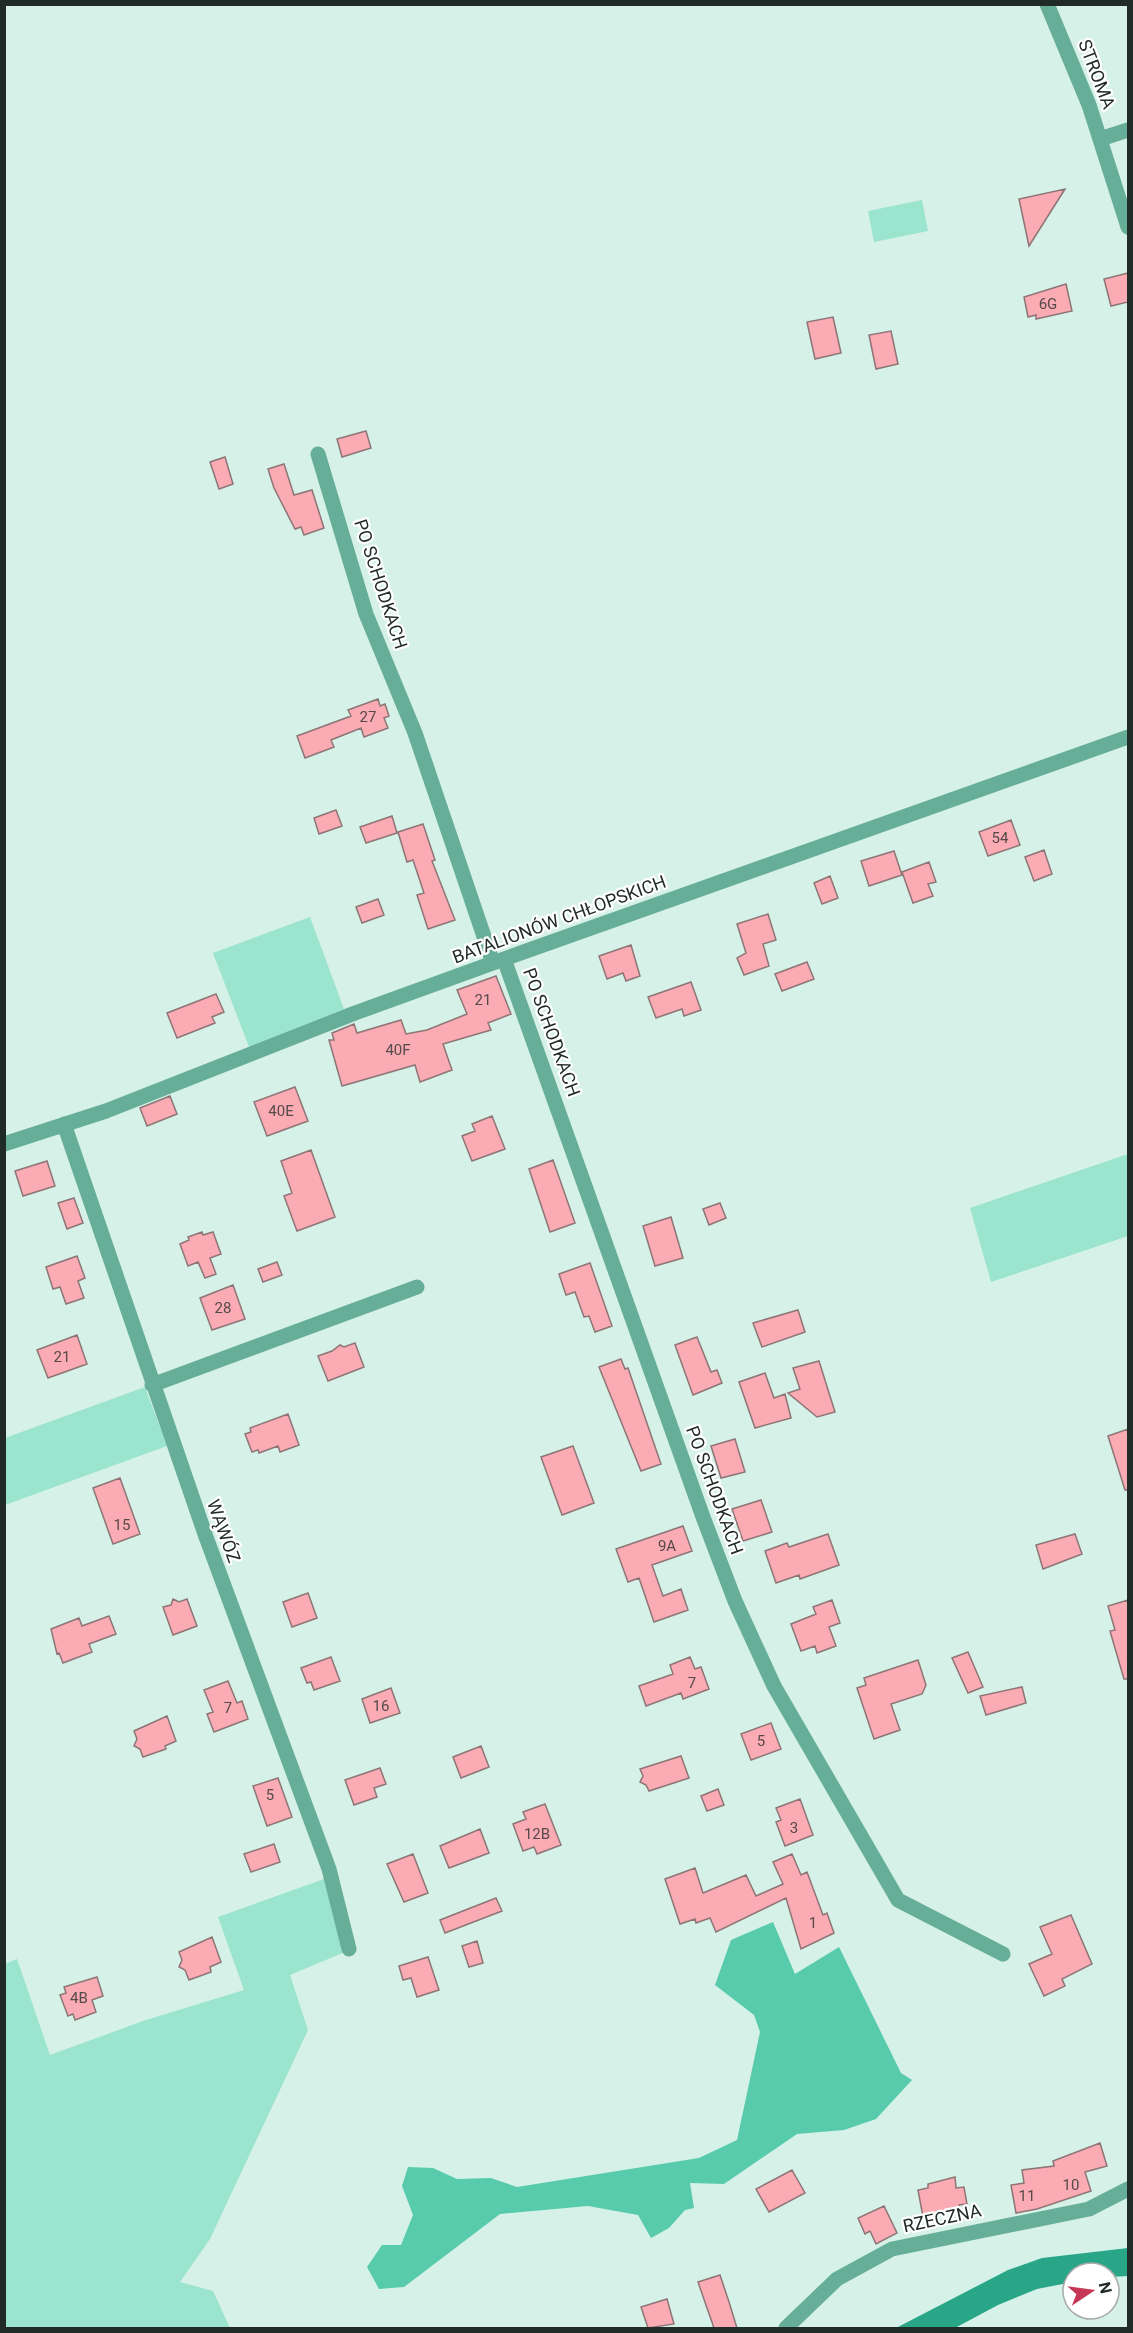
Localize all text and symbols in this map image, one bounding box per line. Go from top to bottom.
street label: STROMA [1074,36,1120,112]
house number: 6G [1039,295,1057,313]
street label: PO SCHODKACH [350,516,412,652]
house number: 27 [360,708,376,726]
house number: 54 [992,829,1009,847]
street label: BATALIONÓW CHŁOPSKICH [449,871,669,967]
street label: PO SCHODKACH [519,965,585,1099]
house number: 21 [475,991,491,1009]
house number: 40F [385,1041,411,1059]
house number: 40E [268,1102,294,1120]
house number: 28 [215,1299,231,1317]
house number: 21 [54,1348,70,1366]
street label: PO SCHODKACH [682,1423,748,1557]
street label: WĄWÓZ [203,1497,245,1566]
house number: 15 [114,1516,130,1534]
house number: 9A [658,1537,676,1555]
house number: 7 [688,1674,696,1692]
house number: 16 [373,1697,389,1715]
house number: 7 [224,1699,232,1717]
house number: 5 [757,1732,765,1750]
house number: 5 [266,1786,274,1804]
house number: 3 [790,1819,798,1837]
house number: 12B [524,1825,550,1843]
house number: 1 [809,1914,817,1932]
house number: 4B [70,1989,88,2007]
house number: 10 [1063,2176,1079,2194]
house number: 11 [1019,2187,1035,2205]
street label: RZECZNA [901,2199,983,2237]
north arrow [1061,2261,1121,2321]
text: N [1095,2280,1116,2295]

